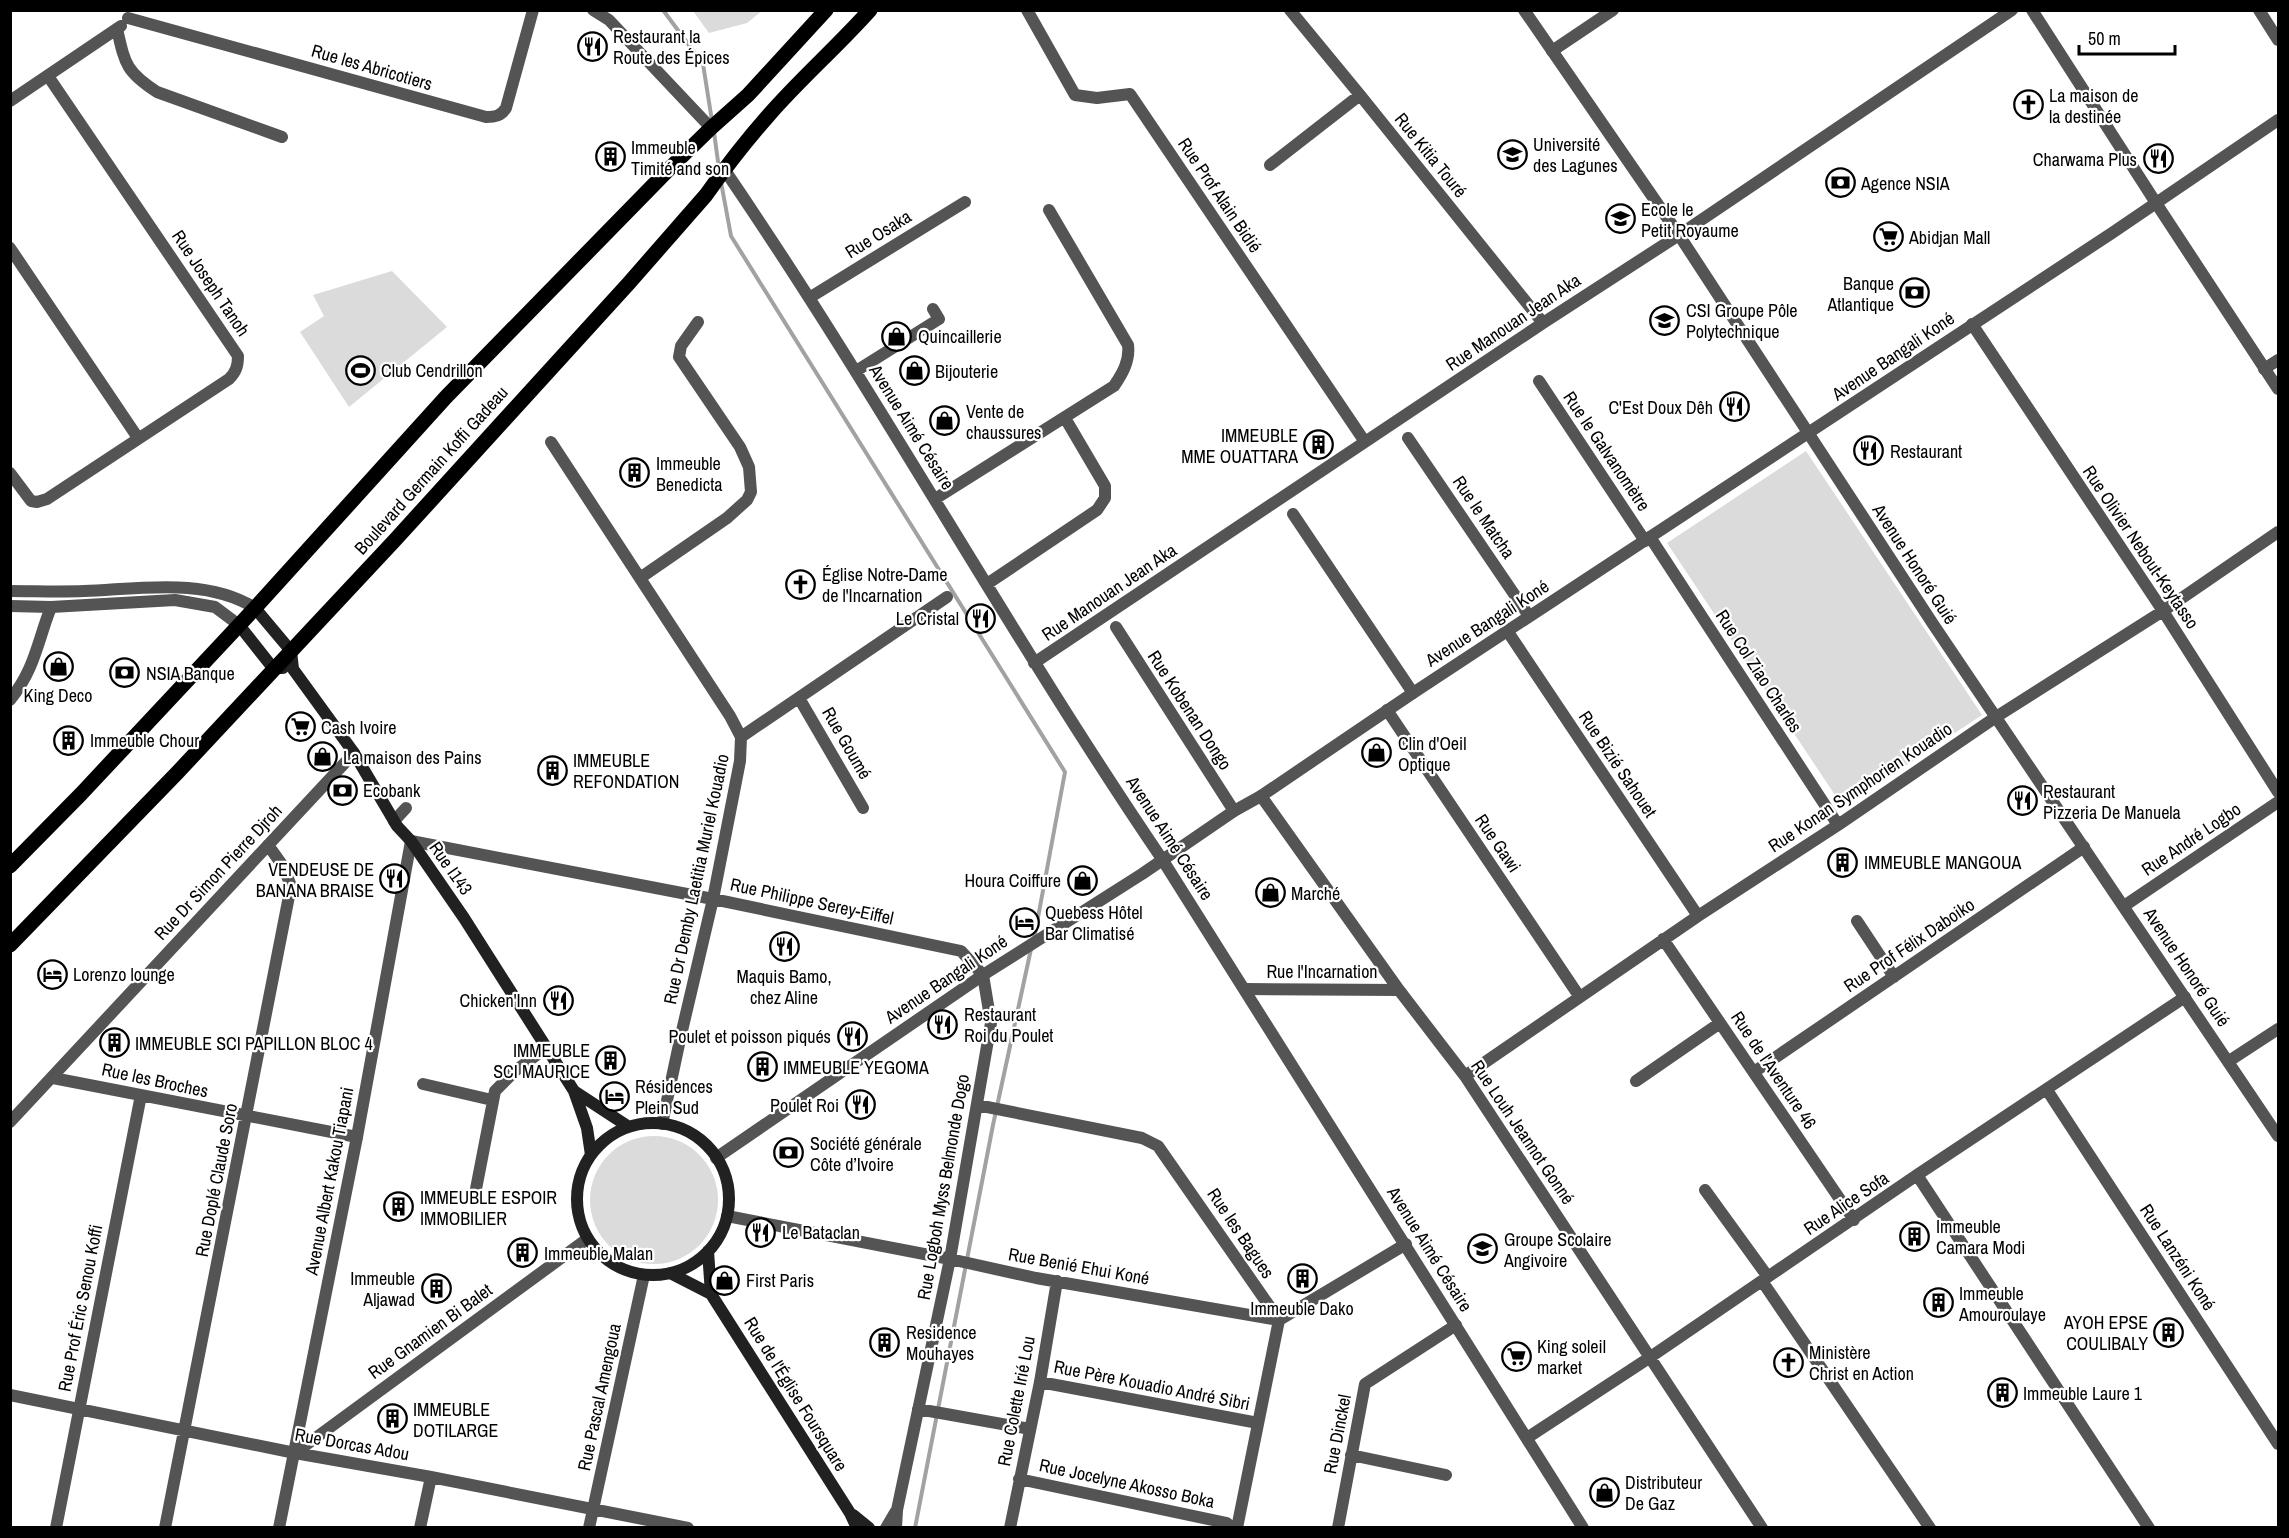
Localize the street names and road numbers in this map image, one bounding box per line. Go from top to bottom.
street label: Rue les Abricotiers [309,38,435,96]
street label: Rue Kitia Touré [1389,107,1473,203]
street label: Rue Prof Alain Bidié [1172,133,1268,257]
street label: Rue Osaka [840,204,916,264]
street label: Rue Joseph Tanoh [166,225,256,341]
street label: Rue Manouan Jean Aka [1441,268,1585,376]
street label: Avenue Bangali Koné [1826,306,1959,407]
street label: Avenue Aimé Césaire [863,359,961,494]
street label: Boulevard Germain Koffi Gadeau [348,380,514,560]
street label: Rue le Galvanomètre [1558,386,1656,516]
street label: Rue Olivier Nebout-Keytasso [2077,460,2205,634]
street label: Rue le Matcha [1447,471,1521,563]
street label: Avenue Honoré Guié [1866,498,1963,629]
street label: Rue Manouan Jean Aka [1037,538,1181,646]
street label: Avenue Bangali Koné [1420,574,1554,673]
street label: Rue Col Ziao Charles [1710,605,1808,737]
street label: Rue Kobenan Dongo [1142,645,1238,775]
street label: Rue Goumé [816,702,878,784]
street label: Rue Bizié Sahouet [1573,706,1663,822]
street label: Rue Konan Symphorien Kouadio [1763,716,1957,858]
street label: Rue Dr Demby Laetitia Muriel Kouadio [657,752,735,1006]
street label: Avenue Aimé Césaire [1120,770,1220,905]
street label: Rue André Logbo [2136,797,2246,881]
street label: Rue Dr Simon Pierre Djroh [148,799,288,945]
street label: Rue Gawi [1469,809,1527,877]
street label: Rue I143 [424,836,478,900]
street label: Rue Philippe Serey-Eiffel [728,871,896,931]
street label: Rue Prof Félix Daboiko [1839,892,1979,998]
street label: Avenue Honoré Guié [2137,902,2236,1031]
street label: Avenue Bangali Koné [879,929,1012,1030]
street label: Rue l'Incarnation [1266,959,1378,984]
street label: Rue de l'Aventure 46 [1725,1006,1823,1134]
street label: Rue Louh Jeannot Gonné [1465,1055,1581,1209]
street label: Rue les Broches [99,1057,211,1103]
street label: Rue Logboh Myss Belmonde Dogo [911,1072,975,1302]
street label: Avenue Albert Kakou Tiapani [298,1085,360,1278]
street label: Rue Doplé Claude Soro [189,1101,243,1259]
street label: Rue Alice Sofa [1799,1165,1893,1241]
street label: Avenue Aimé Césaire [1381,1181,1479,1316]
street label: Rue les Bagues [1202,1183,1280,1283]
street label: Rue Lanzéni Koné [2134,1199,2222,1315]
street label: Rue Prof Éric Senou Koffi [52,1222,108,1394]
street label: Rue Benié Ehui Koné [1007,1241,1151,1291]
street label: Rue Gnamien Bi Balet [363,1277,497,1385]
street label: Rue de l'Église Foursquare [738,1312,854,1476]
street label: Rue Pascal Amengoua [571,1321,627,1473]
street label: Rue Colette Irié Lou [991,1334,1041,1468]
street label: Rue Père Kouadio André Sibri [1052,1354,1252,1416]
street label: Rue Dinckel [1317,1392,1357,1476]
street label: Rue Dorcas Adou [293,1422,411,1466]
street label: Rue Jocelyne Akosso Boka [1037,1452,1217,1514]

